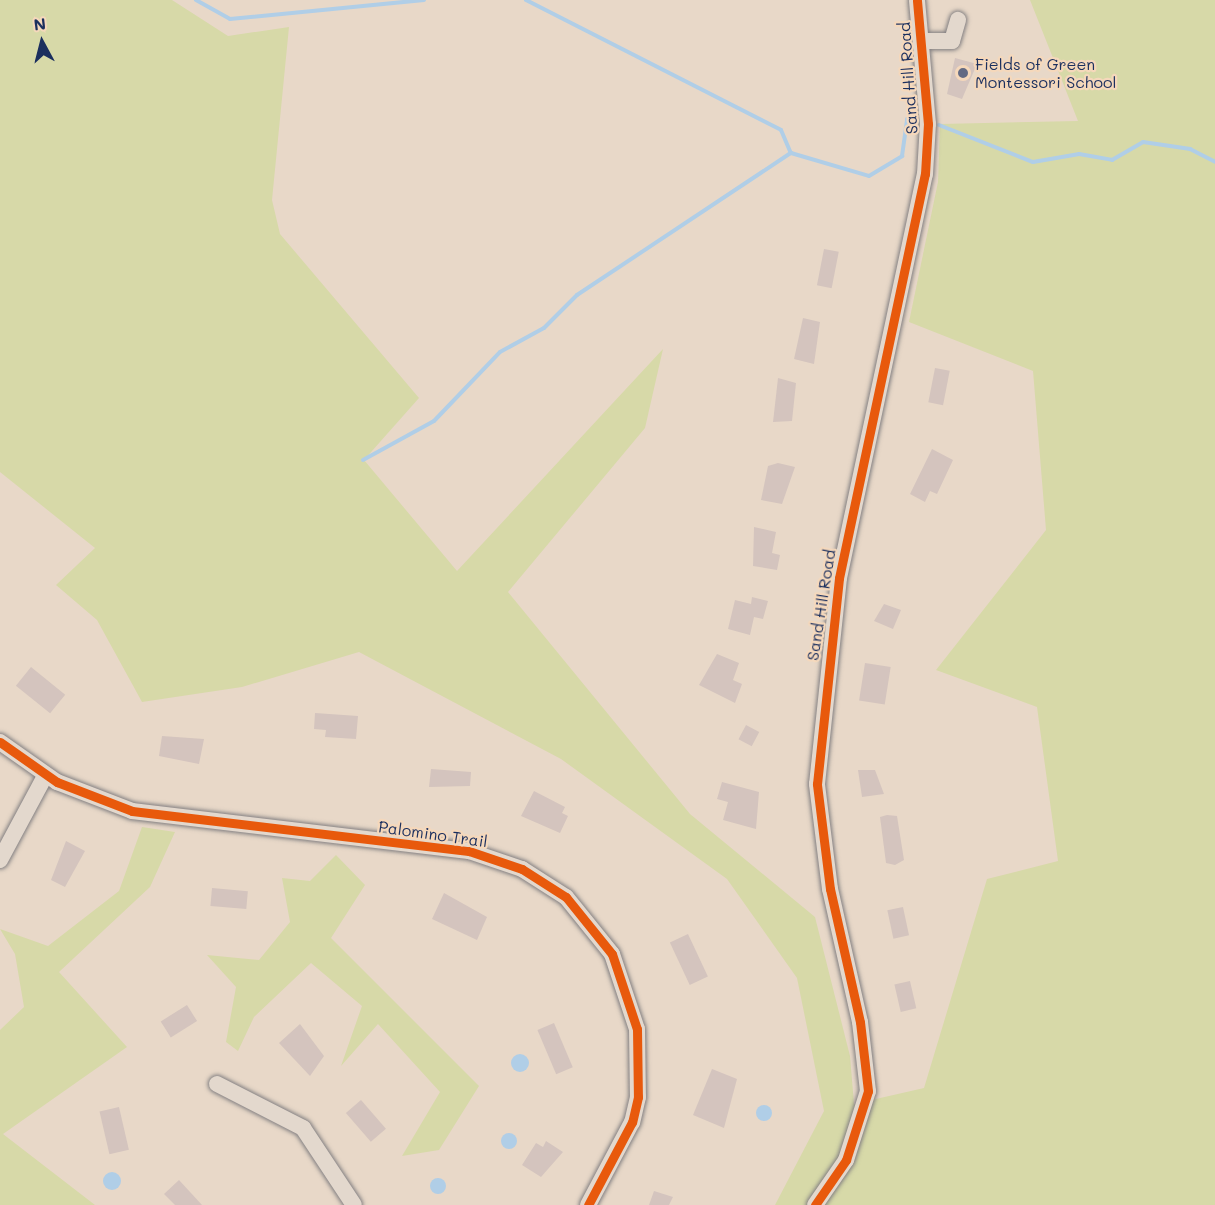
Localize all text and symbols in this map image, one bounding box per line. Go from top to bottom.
north arrow [12,12,72,72]
text: N [32,12,47,35]
street label: Sand Hill Road [895,21,921,135]
place label: Fields of Green Montessori School [975,54,1117,92]
marker: Fields of Green Montessori School [956,66,970,80]
street label: Sand Hill Road [803,548,839,662]
street label: Palomino Trail [377,817,489,851]

